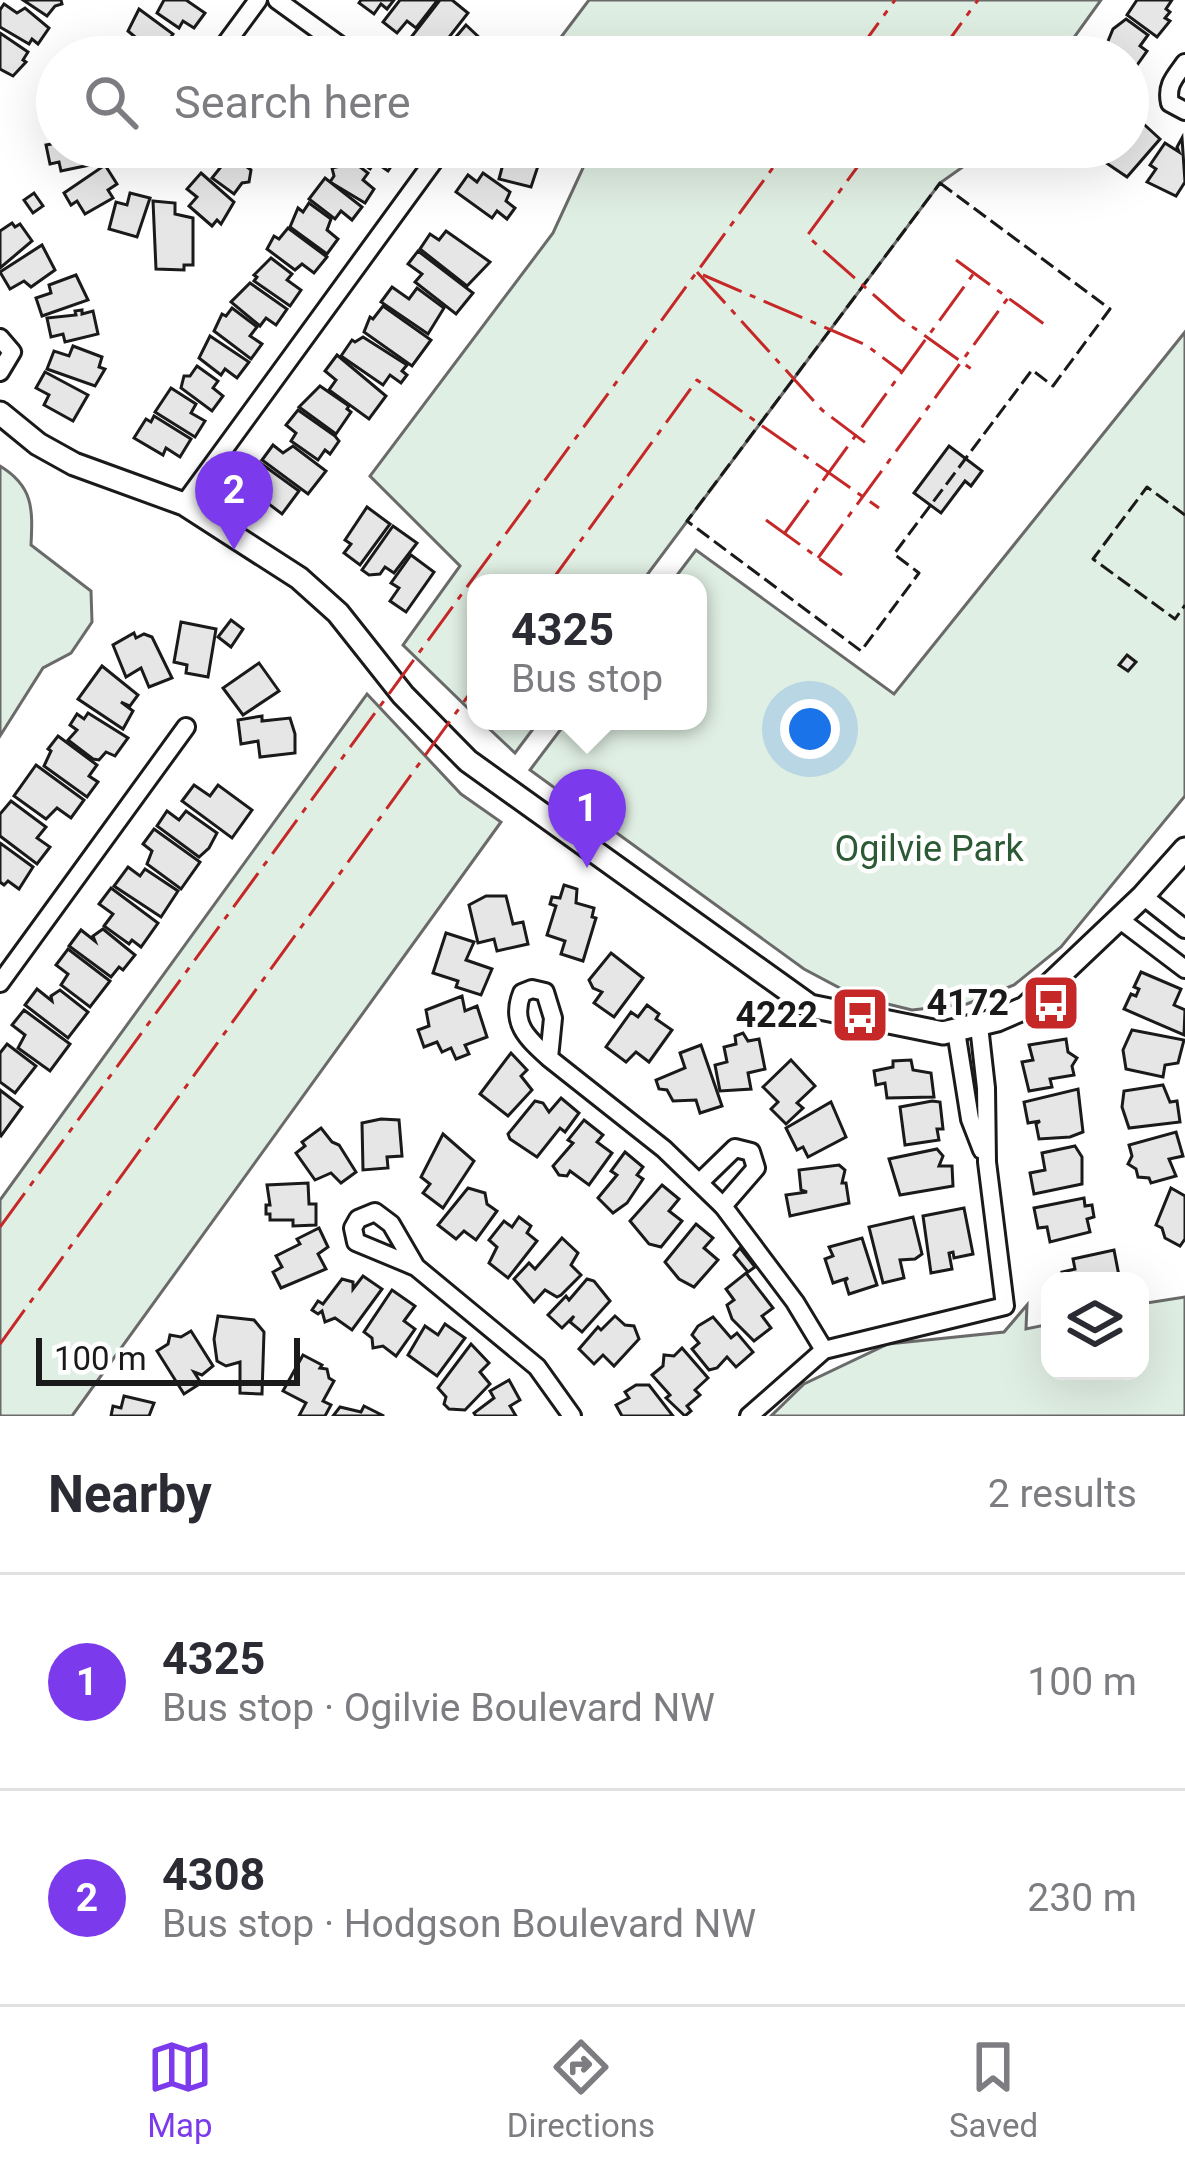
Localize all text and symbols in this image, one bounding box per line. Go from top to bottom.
search box [36,36,1149,168]
icon: search [78,69,144,135]
text: Search here [174,76,411,129]
pin: 2 [195,451,273,550]
popup [467,574,707,730]
text: 4325 [511,603,614,656]
text: Bus stop [511,656,663,702]
your location [780,699,840,759]
pin: 1 [548,769,626,868]
park label: Ogilvie Park [834,828,1024,870]
bus stop icon: 4172 [1020,972,1082,1034]
place label: 4172 [926,982,1009,1024]
bus stop icon: 4222 [829,984,891,1046]
place label: 4222 [735,994,818,1036]
map controls [1041,1272,1149,1380]
button: layers [1041,1272,1149,1380]
scale bar [36,1332,300,1385]
text: 100 m [54,1339,147,1378]
text: Nearby [48,1465,212,1524]
text: 2 results [988,1471,1137,1517]
text: 4325 [162,1632,265,1685]
text: 1 [76,1659,98,1705]
text: 100 m [1027,1659,1137,1705]
text: Bus stop · Ogilvie Boulevard NW [162,1685,715,1731]
text: 4308 [162,1848,265,1901]
text: 2 [76,1875,98,1921]
text: 230 m [1027,1875,1137,1921]
text: Bus stop · Hodgson Boulevard NW [162,1901,756,1947]
tab: Map [147,2034,213,2145]
tab: Directions [507,2034,655,2145]
tab: Saved [949,2034,1038,2145]

